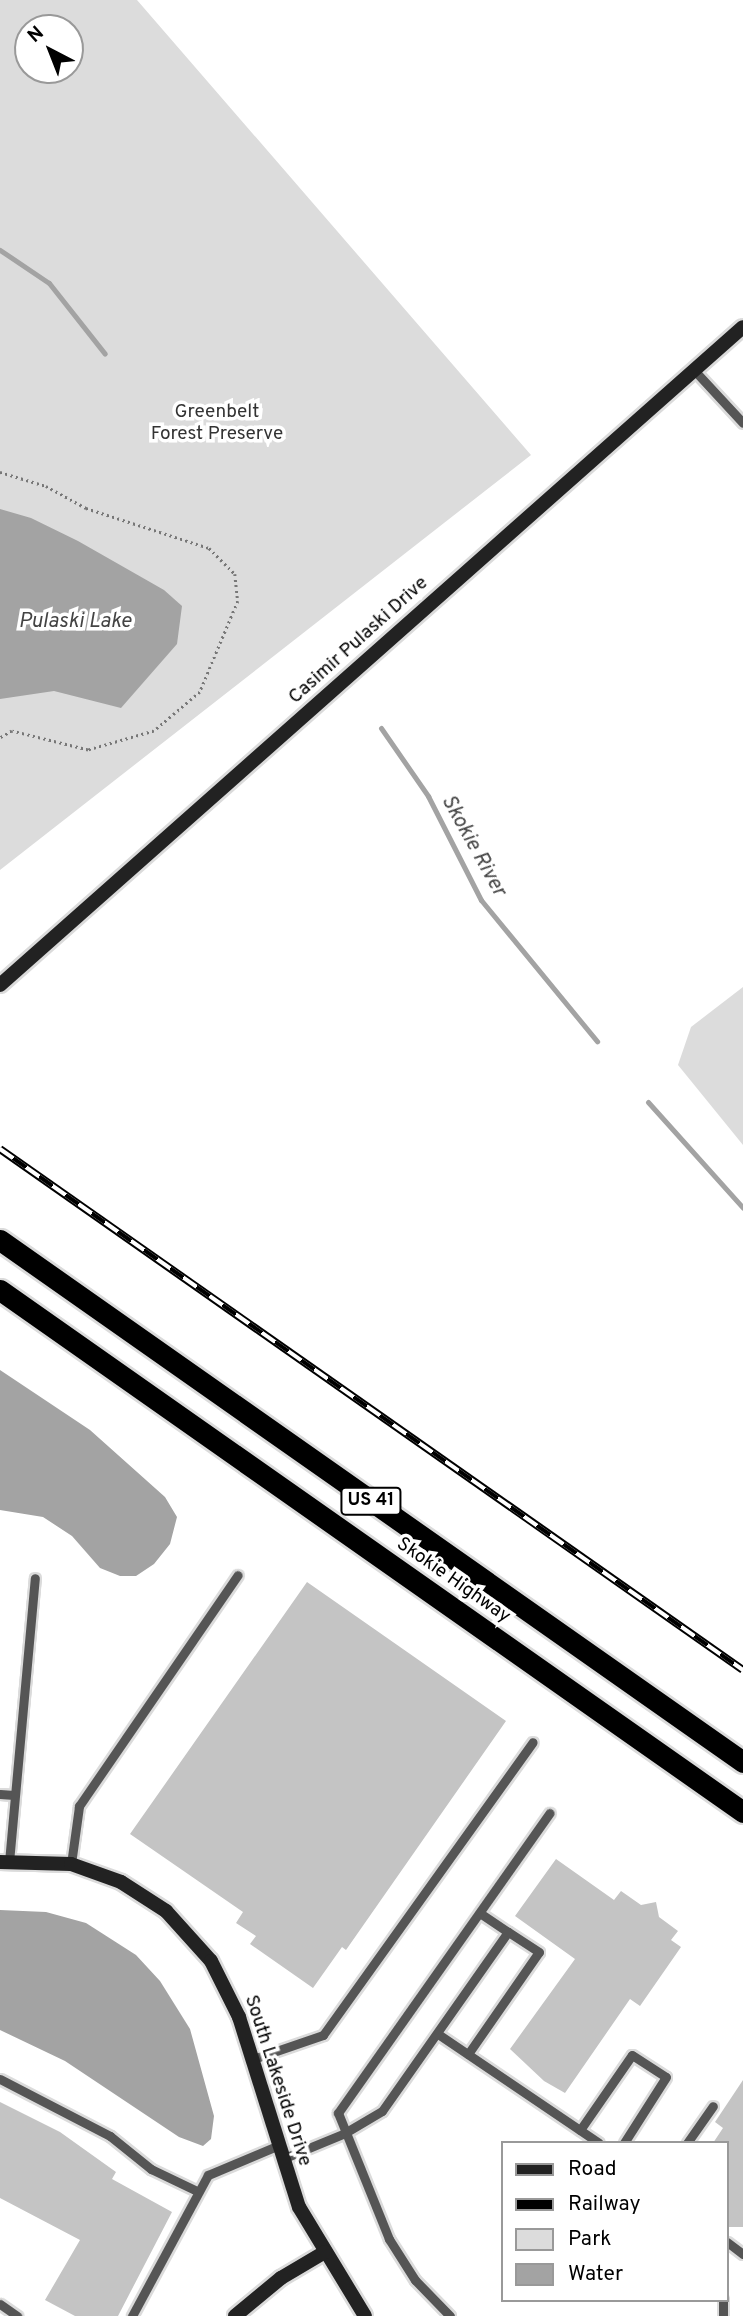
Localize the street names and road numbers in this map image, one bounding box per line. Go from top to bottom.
street label: Casimir Pulaski Drive [285,572,433,710]
road number: US 41 [340,1486,402,1516]
street label: Skokie Highway [392,1533,514,1629]
street label: South Lakeside Drive [239,1993,315,2169]

